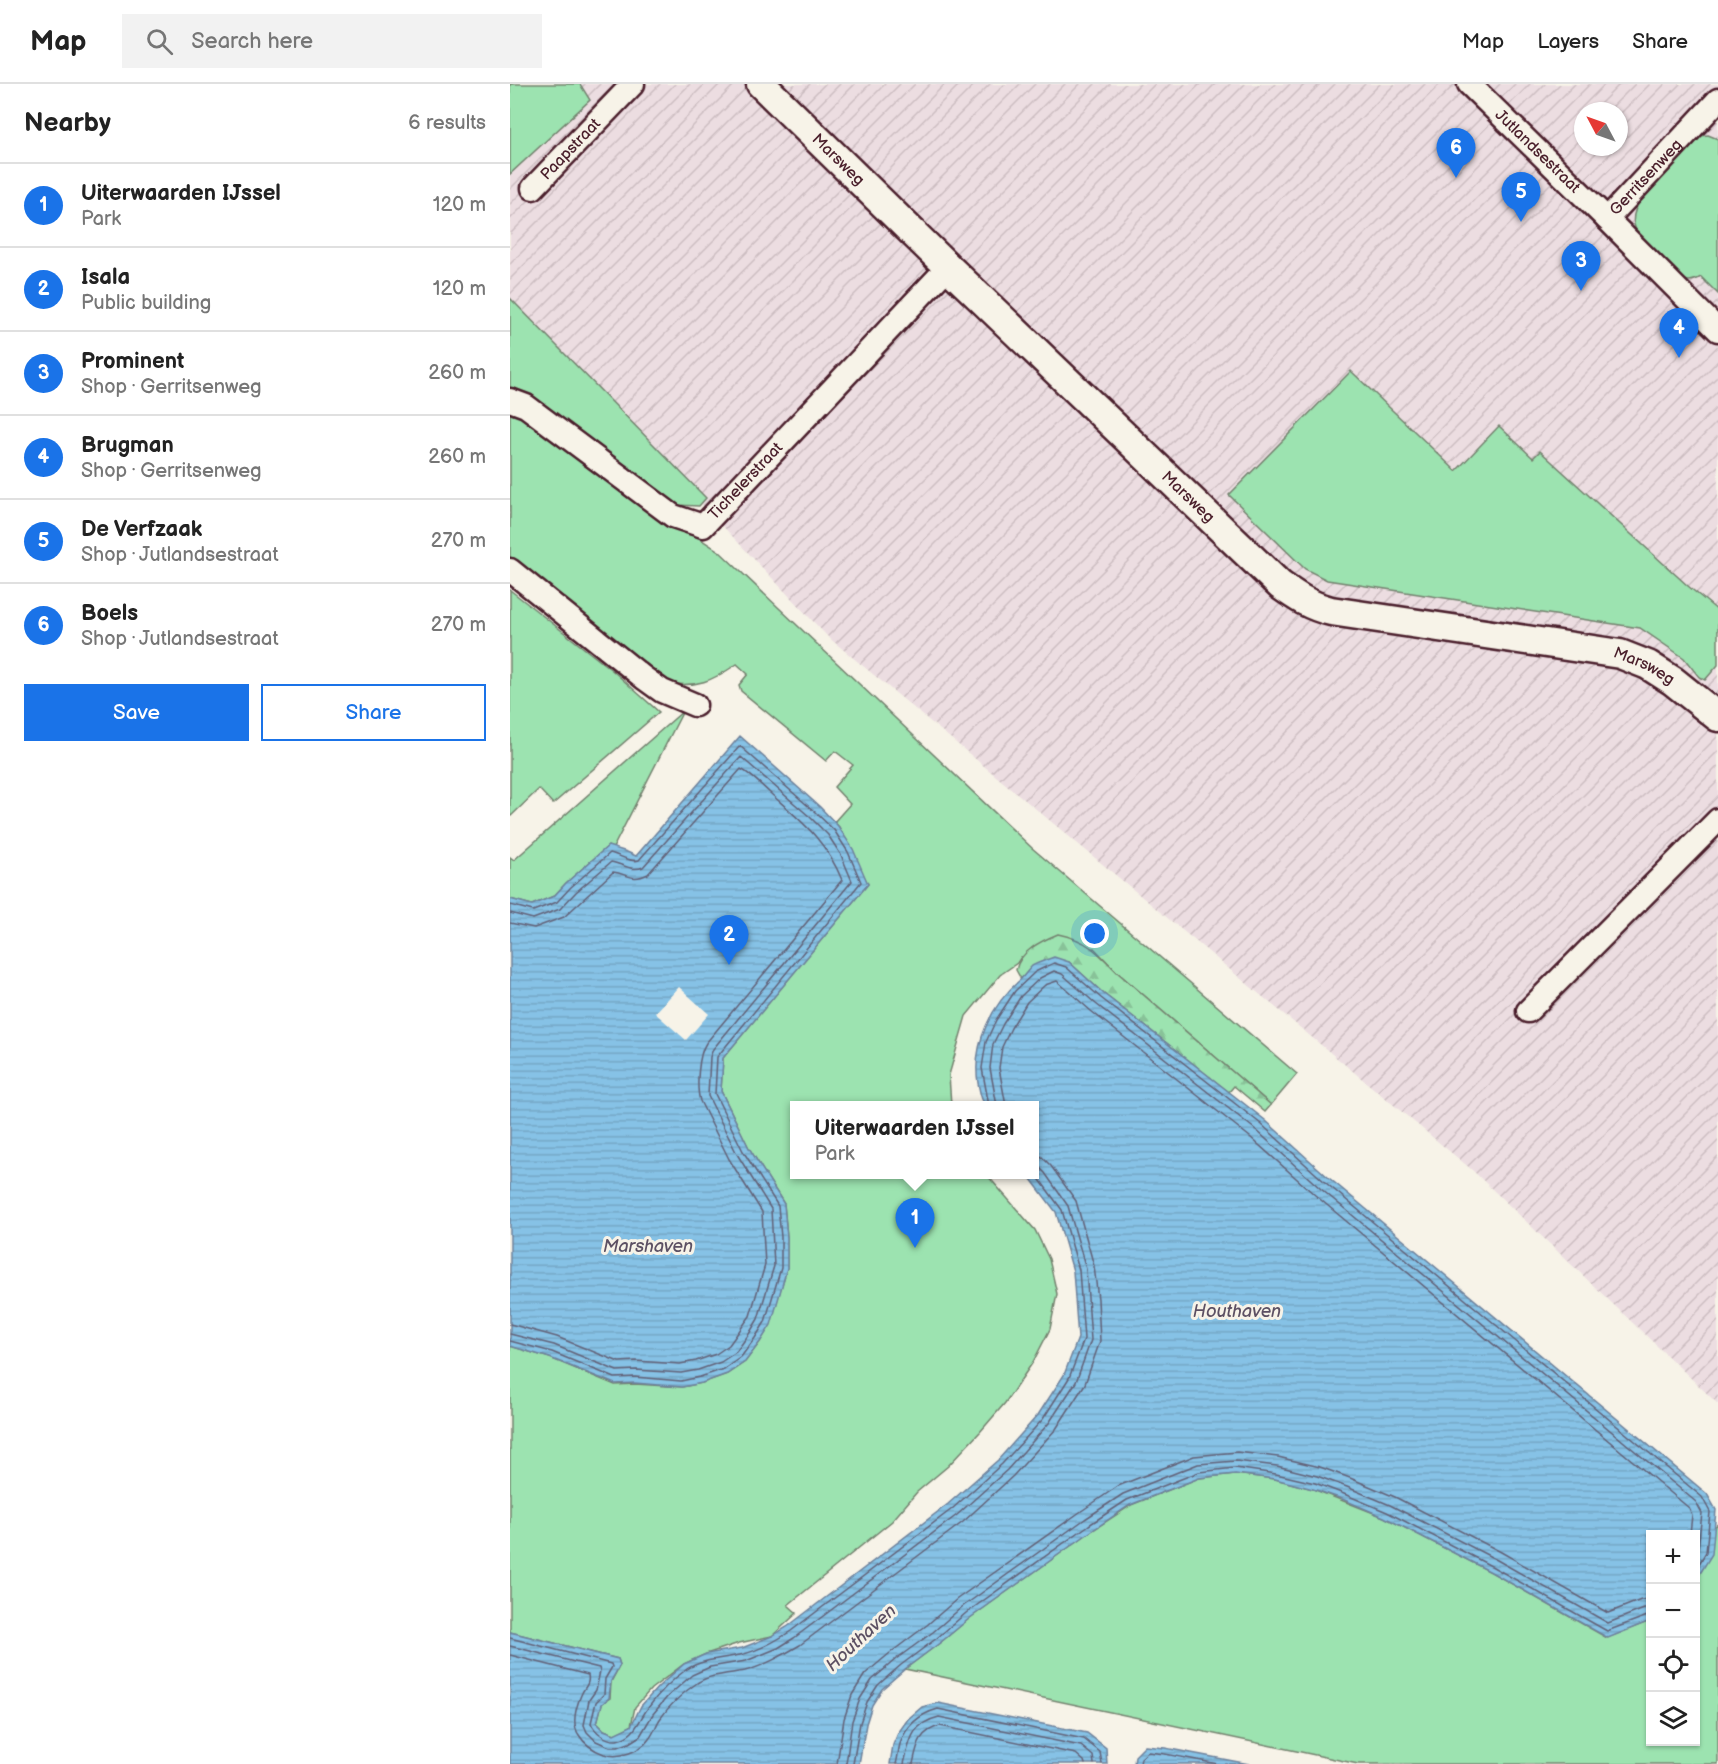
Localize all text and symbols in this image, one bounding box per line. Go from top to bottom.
search box [122,14,542,68]
text: Map [30,25,86,58]
icon: search [143,25,176,58]
text: Search here [191,28,313,55]
text: Map [1462,29,1504,54]
text: Layers [1537,29,1599,54]
text: Share [1632,29,1688,54]
north arrow [1574,102,1628,156]
street label: Jutlandsestraat [1491,105,1584,197]
text: Nearby [24,108,111,139]
text: 6 results [408,111,486,135]
street label: Paapstraat [536,114,604,184]
pin: 6 [1436,128,1476,178]
street label: Marsweg [808,130,868,189]
street label: Gerritsenweg [1606,135,1686,219]
pin: 5 [1502,172,1540,222]
text: Uiterwaarden IJssel [81,180,281,207]
text: 1 [39,193,48,217]
text: 120 m [433,193,486,217]
text: Park [81,207,121,231]
pin: 3 [1562,242,1600,291]
text: Isala [81,264,130,291]
text: 2 [38,277,49,301]
text: 120 m [433,277,486,301]
text: Public building [81,291,211,315]
pin: 4 [1660,308,1698,358]
text: Prominent [81,348,184,375]
text: 3 [38,361,49,385]
text: 260 m [428,361,486,385]
text: Shop · Gerritsenweg [81,375,262,399]
text: Brugman [81,432,174,459]
street label: Tichelerstraat [704,438,787,524]
text: 4 [38,445,49,469]
text: 260 m [428,445,486,469]
text: Shop · Gerritsenweg [81,459,262,483]
street label: Marsweg [1158,467,1218,527]
text: De Verfzaak [81,516,202,543]
text: 5 [38,529,49,553]
text: 270 m [431,529,486,553]
text: Shop · Jutlandsestraat [81,543,279,567]
text: Boels [81,600,138,627]
text: 6 [37,613,50,637]
text: 270 m [431,613,486,637]
text: Shop · Jutlandsestraat [81,627,279,651]
street label: Marsweg [1611,643,1678,689]
button: Save [24,684,249,741]
button: Share [261,684,486,741]
pin: 2 [710,916,748,965]
your location [1080,919,1109,948]
popup [790,1101,1039,1179]
text: Uiterwaarden IJssel [815,1115,1014,1142]
text: Park [815,1142,855,1166]
pin: 1 [896,1198,934,1248]
water label: Marshaven [603,1236,693,1257]
water label: Houthaven [1193,1301,1281,1322]
map controls [1646,1530,1700,1746]
button: + [1646,1530,1700,1584]
button: − [1646,1584,1700,1638]
water label: Houthaven [822,1600,900,1676]
button: locate [1646,1638,1700,1692]
button: layers [1646,1692,1700,1746]

